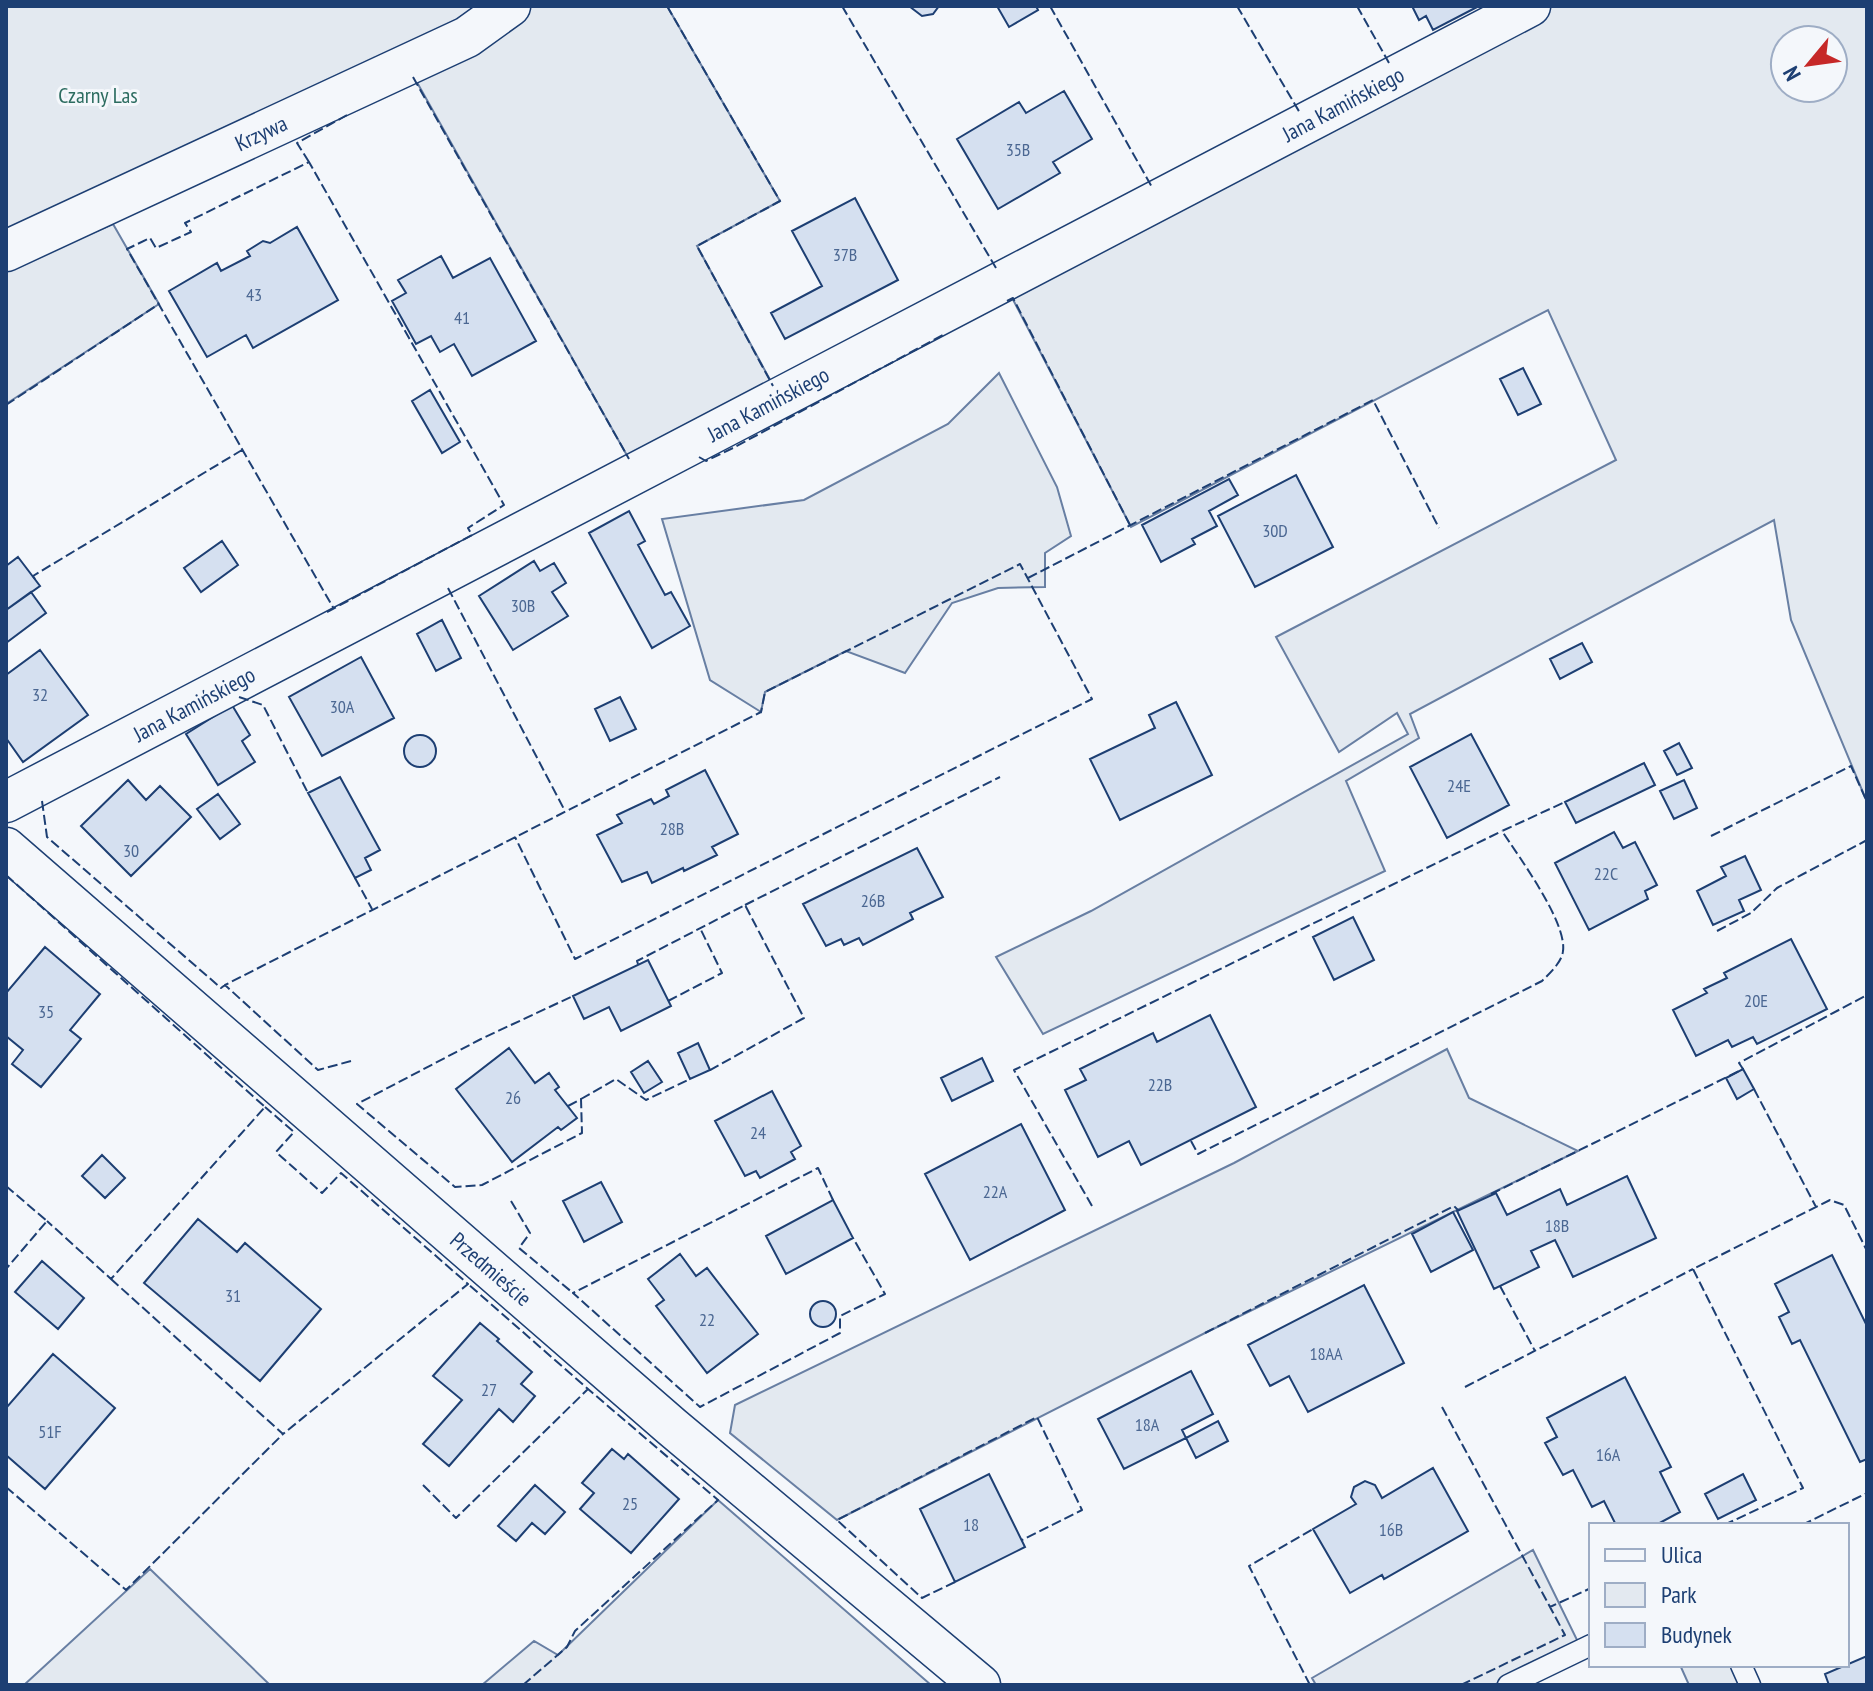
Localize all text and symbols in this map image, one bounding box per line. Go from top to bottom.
north arrow [1769,24,1849,104]
street label: Jana Kamińskiego [1276,60,1409,148]
text: N [1776,62,1807,86]
park label: Czarny Las [58,81,138,109]
street label: Krzywa [230,109,292,157]
house number: 35B [1006,138,1030,161]
house number: 37B [833,243,857,266]
house number: 43 [246,283,262,306]
house number: 41 [454,306,470,329]
street label: Jana Kamińskiego [701,360,834,448]
house number: 30D [1262,519,1288,542]
house number: 30B [511,594,535,617]
street label: Jana Kamińskiego [127,660,260,748]
house number: 32 [32,683,48,706]
house number: 30A [330,695,355,718]
house number: 24E [1447,774,1471,797]
house number: 28B [660,817,684,840]
house number: 30 [123,839,139,862]
house number: 22C [1594,862,1618,885]
house number: 26B [861,889,885,912]
house number: 20E [1744,989,1768,1012]
house number: 35 [38,1000,54,1023]
house number: 22B [1148,1073,1172,1096]
house number: 26 [505,1086,521,1109]
house number: 24 [750,1121,766,1144]
house number: 22A [983,1180,1008,1203]
house number: 18B [1545,1214,1569,1237]
street label: Przedmieście [444,1226,538,1312]
house number: 31 [225,1284,241,1307]
house number: 22 [699,1308,715,1331]
house number: 18AA [1309,1342,1343,1365]
house number: 27 [481,1378,497,1401]
house number: 18A [1135,1413,1160,1436]
house number: 51F [38,1420,62,1443]
house number: 16A [1596,1443,1621,1466]
house number: 25 [622,1492,638,1515]
house number: 18 [963,1513,979,1536]
house number: 16B [1379,1518,1403,1541]
legend [1589,1523,1849,1667]
text: Ulica [1661,1539,1702,1570]
text: Park [1661,1579,1697,1610]
text: Budynek [1661,1619,1733,1650]

